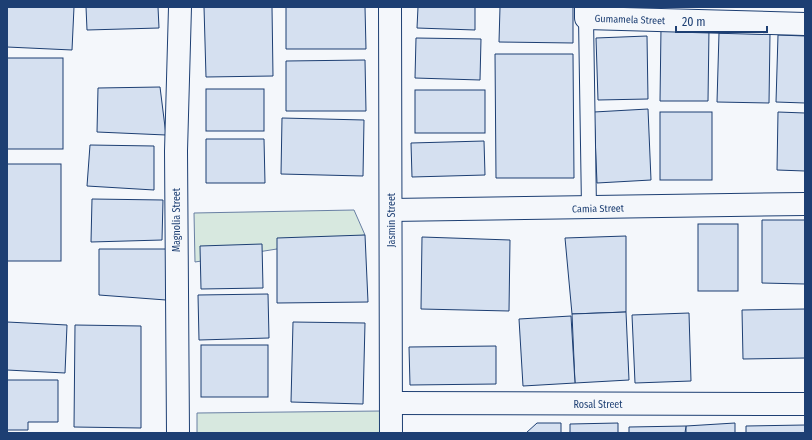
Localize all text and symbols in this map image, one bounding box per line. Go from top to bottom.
scale bar [676,8,767,34]
street label: Gumamela Street [594,13,666,27]
text: 20 m [682,15,706,29]
street label: Magnolia Street [171,187,183,252]
street label: Jasmin Street [386,192,398,247]
street label: Camia Street [572,203,625,215]
street label: Rosal Street [573,399,623,411]

